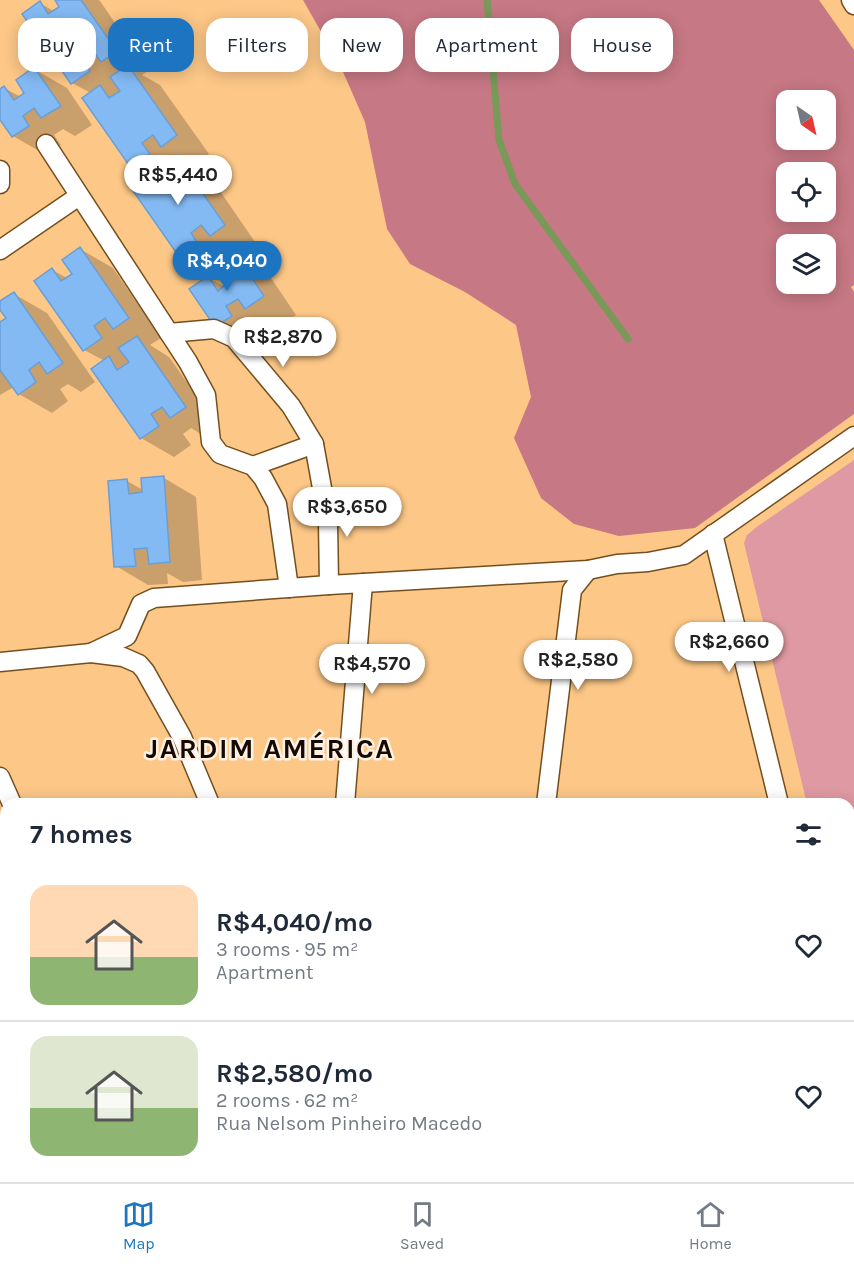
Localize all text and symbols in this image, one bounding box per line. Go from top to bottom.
chip: Buy [18,18,96,72]
chip: Rent [108,18,194,72]
chip: Filters [206,18,308,72]
chip: New [320,18,403,72]
chip: Apartment [415,18,559,72]
chip: House [571,18,673,72]
north arrow [776,90,836,150]
map controls [776,90,836,294]
pin: R$5,440 [123,155,233,206]
button: locate [776,162,836,222]
text: R$5,440 [138,163,218,186]
button: layers [776,234,836,294]
pin: R$4,040 [172,241,282,292]
text: R$4,040 [187,249,267,272]
pin: R$2,870 [228,317,338,368]
text: R$2,870 [243,325,323,348]
pin: R$3,650 [292,487,402,538]
text: R$3,650 [307,495,387,518]
pin: R$2,660 [674,622,784,673]
text: R$2,660 [689,630,769,653]
pin: R$2,580 [523,640,633,691]
pin: R$4,570 [317,644,427,695]
text: R$2,580 [537,648,619,671]
text: R$4,570 [333,652,411,675]
district label: JARDIM AMÉRICA [146,731,394,765]
icon: filters [792,818,825,851]
text: 7 homes [30,819,133,850]
text: R$4,040/mo [216,907,373,938]
icon: home [78,909,150,981]
icon: heart [792,929,825,962]
text: 3 rooms · 95 m² [216,938,358,961]
text: Apartment [216,961,314,984]
text: R$2,580/mo [216,1058,373,1089]
icon: home [78,1060,150,1132]
icon: heart [792,1080,825,1113]
text: 2 rooms · 62 m² [216,1089,358,1112]
text: Rua Nelsom Pinheiro Macedo [216,1112,482,1135]
tab: Map [122,1198,155,1253]
tab: Saved [400,1198,444,1253]
tab: Home [689,1198,732,1253]

